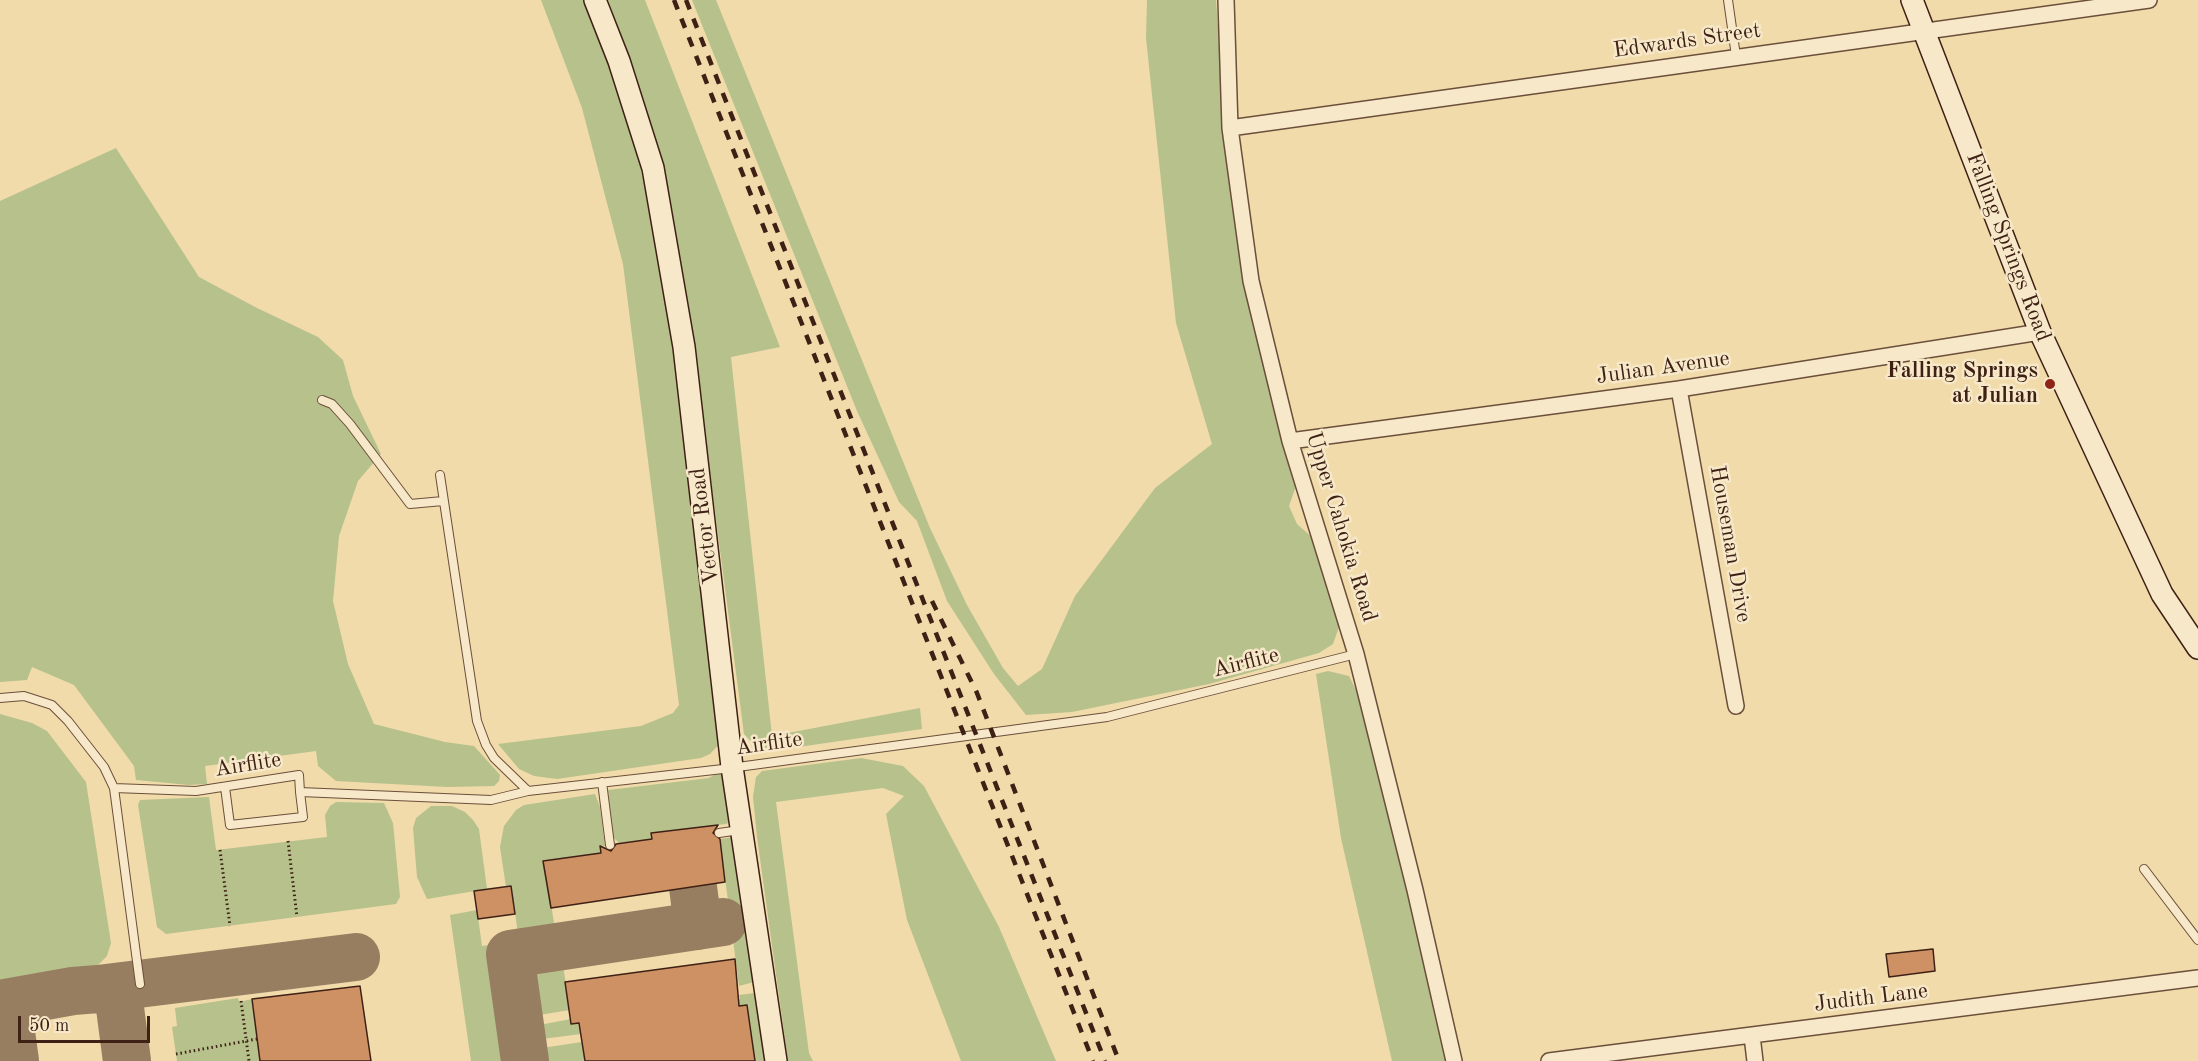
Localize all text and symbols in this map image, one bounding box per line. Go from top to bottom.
street label: Edwards Street [1612,18,1762,64]
street label: Falling Springs Road [1960,149,2056,345]
street label: Julian Avenue [1595,346,1731,390]
place label: Falling Springs at Julian [1887,358,2038,410]
marker: Falling Springs at Julian [2043,377,2057,391]
street label: Upper Cahokia Road [1300,429,1382,625]
street label: Houseman Drive [1703,463,1757,625]
street label: Vector Road [685,466,725,586]
street label: Airflite [1210,642,1282,684]
street label: Airflite [734,726,804,762]
street label: Airflite [213,747,283,783]
street label: Judith Lane [1813,978,1929,1018]
scale bar [21,1004,153,1042]
text: 50 m [29,1017,69,1035]

